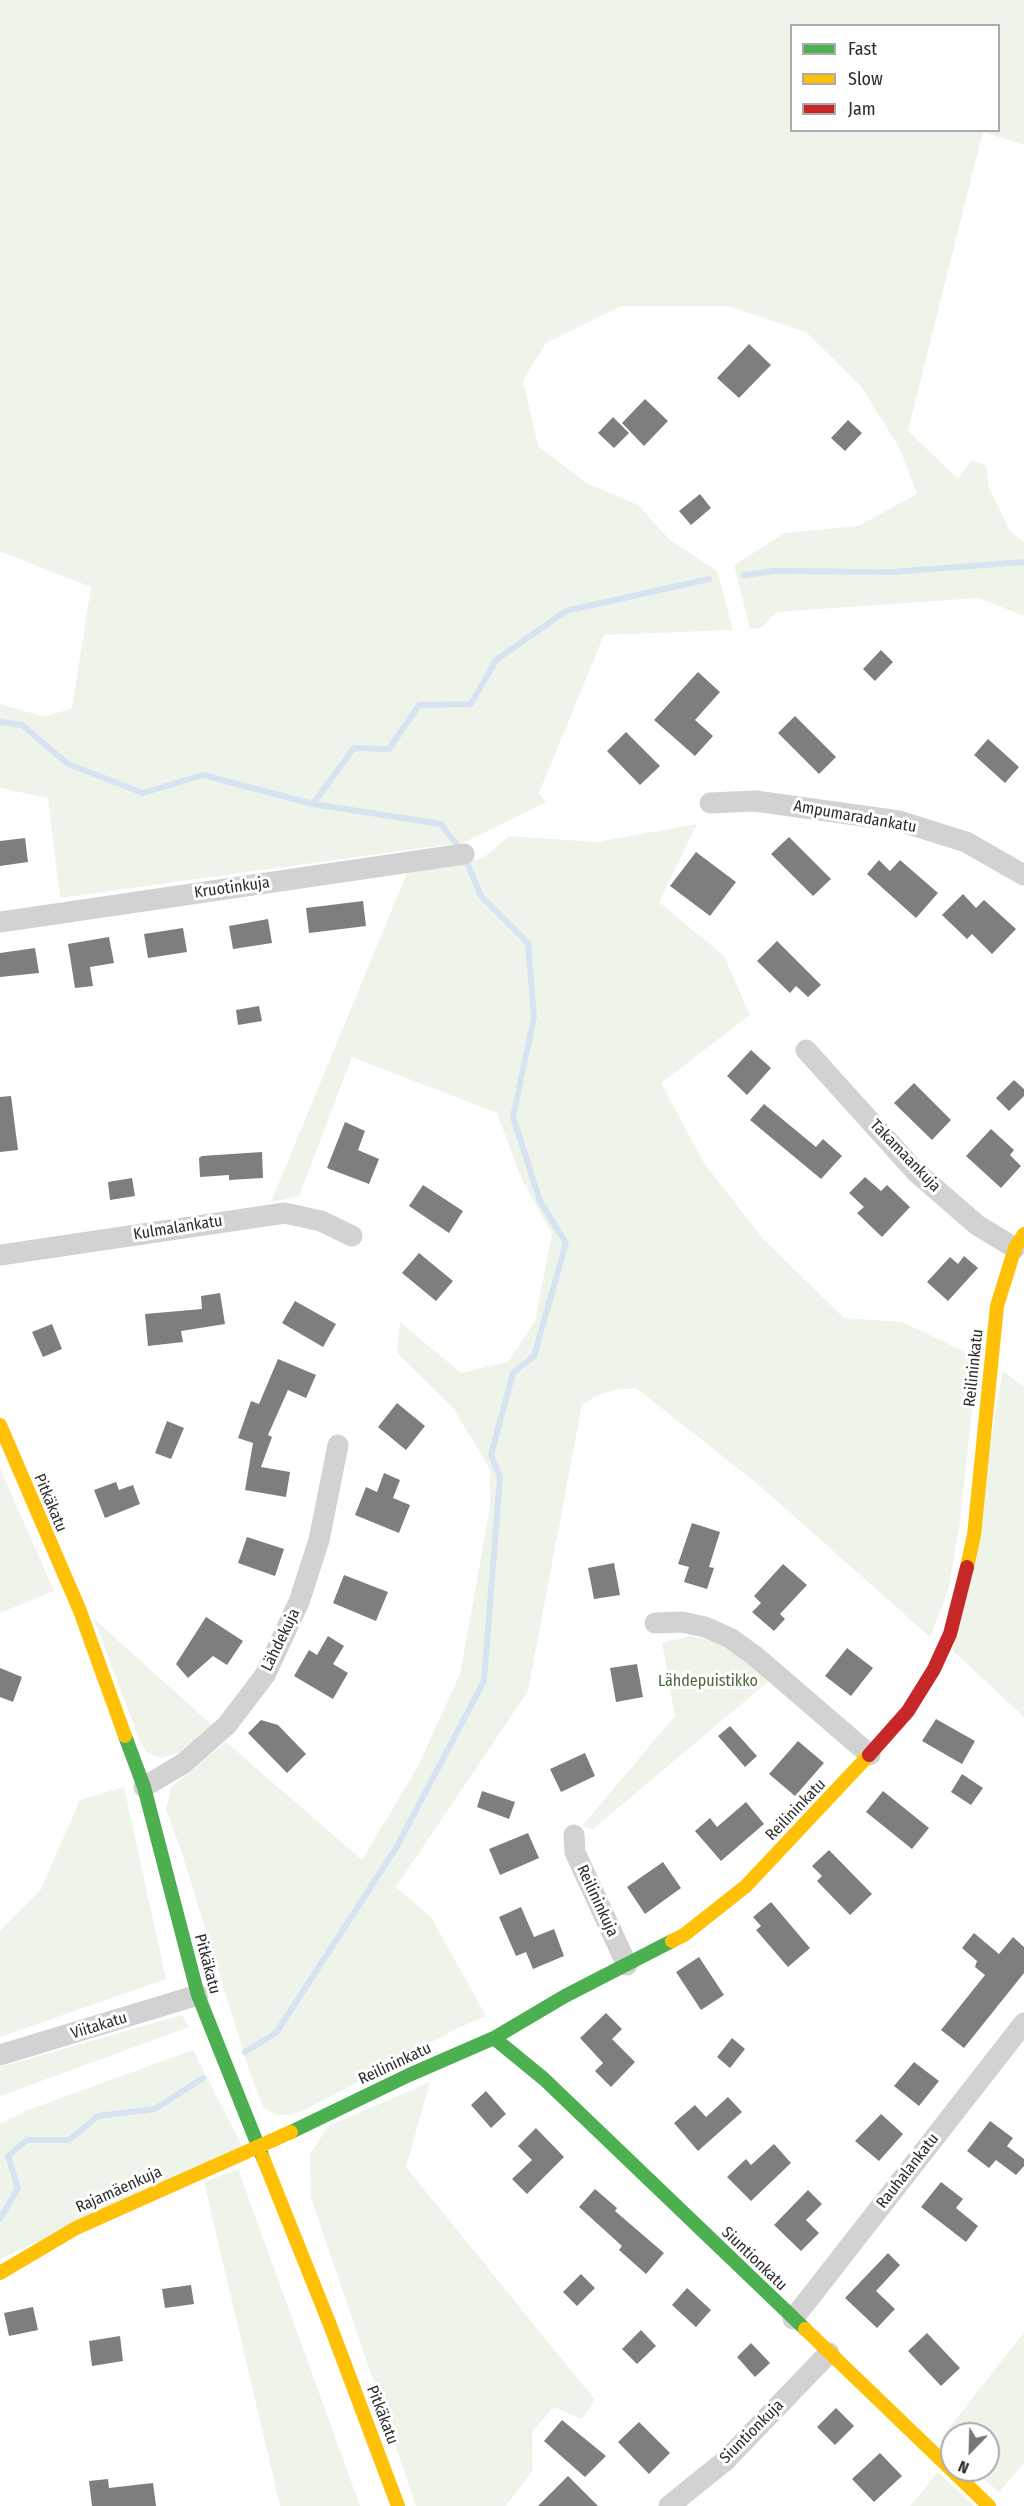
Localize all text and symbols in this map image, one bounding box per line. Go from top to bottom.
legend [790,24,1000,132]
text: Fast [848,38,877,60]
text: Slow [848,68,883,90]
text: Jam [848,98,876,120]
street label: Ampumaradankatu [792,797,918,837]
street label: Kruotinkuja [193,873,271,903]
street label: Takamaankuja [866,1116,944,1196]
street label: Kulmalankatu [132,1211,224,1245]
street label: Reilininkatu [960,1328,988,1408]
street label: Pitkäkatu [29,1471,71,1535]
street label: Lähdekuja [258,1606,304,1674]
park label: Lähdepuistikko [658,1672,758,1692]
street label: Reilininkatu [762,1775,830,1845]
street label: Reilininkuja [572,1862,622,1940]
street label: Pitkäkatu [190,1932,224,1996]
street label: Viitakatu [69,2008,129,2044]
street label: Reilininkatu [355,2039,435,2089]
street label: Rauhalankatu [873,2130,943,2212]
street label: Rajamäenkuja [73,2162,165,2218]
street label: Siuntionkatu [717,2223,791,2295]
street label: Pitkäkatu [362,2383,402,2447]
street label: Siuntionkuja [716,2396,788,2468]
north arrow [940,2422,1000,2482]
text: N [955,2457,972,2478]

